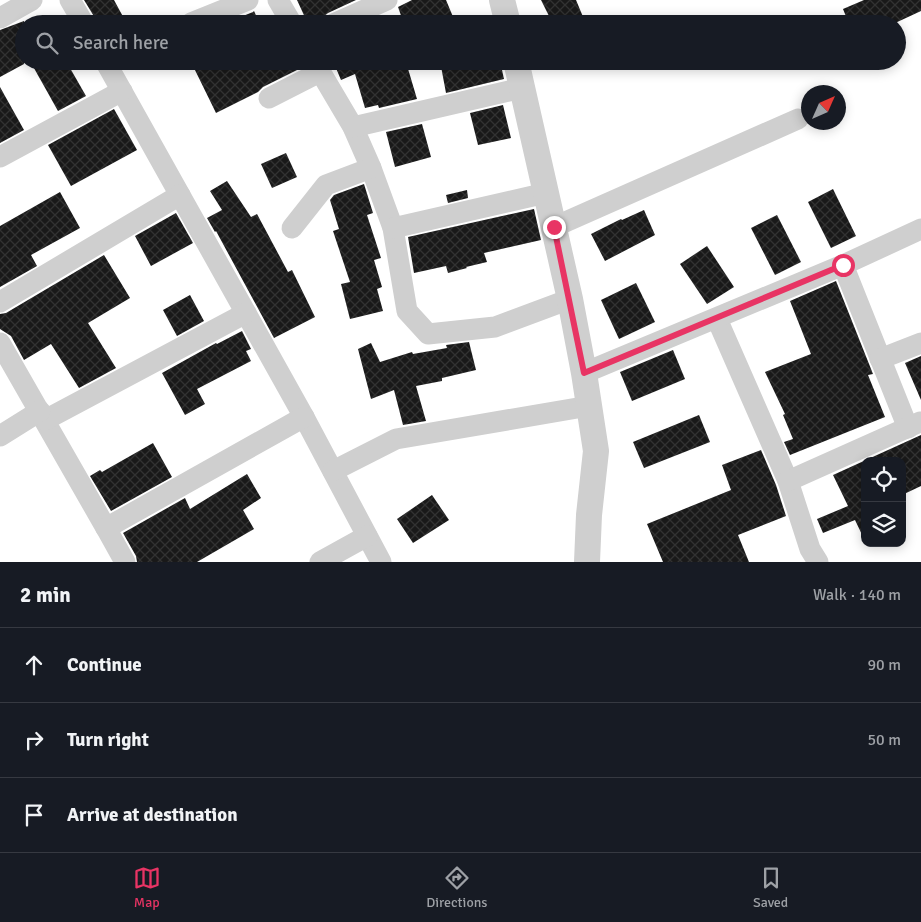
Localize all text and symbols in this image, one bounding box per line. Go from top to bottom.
search box [15,15,906,70]
icon: search [33,29,61,57]
text: Search here [73,31,169,55]
north arrow [801,85,846,130]
route end [543,216,566,239]
route start [832,254,855,277]
map controls [861,457,906,547]
button: locate [861,457,906,502]
button: layers [861,502,906,547]
text: 2 min [20,582,71,608]
text: Walk · 140 m [813,585,901,605]
icon: ahead [20,651,48,679]
text: Continue [67,653,142,677]
text: 90 m [867,655,901,675]
icon: right [20,726,48,754]
text: Turn right [67,728,149,752]
text: 50 m [867,730,901,750]
icon: arrive [20,801,48,829]
text: Arrive at destination [67,803,238,827]
tab: Map [133,864,161,911]
tab: Directions [426,864,487,911]
tab: Saved [753,864,788,911]

